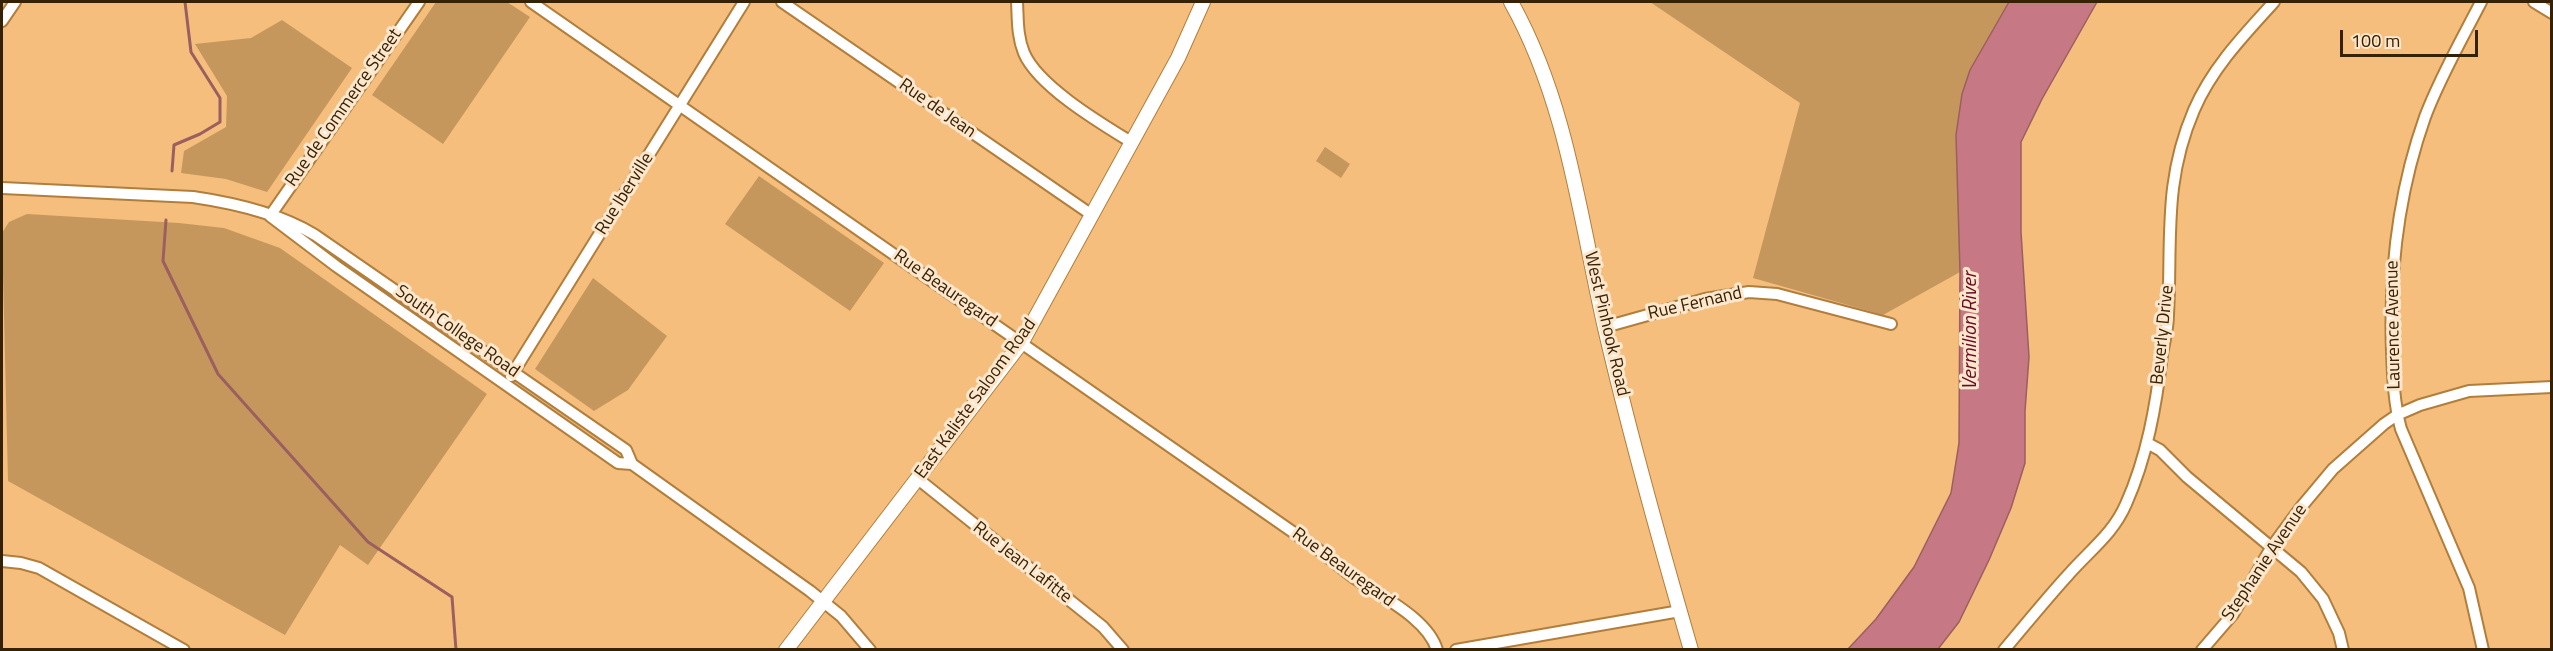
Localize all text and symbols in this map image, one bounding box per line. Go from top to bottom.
scale bar [2343,18,2481,56]
street label: Rue de Commerce Street [281,25,407,191]
text: 100 m [2351,27,2400,54]
street label: Rue de Jean [894,75,980,143]
street label: Rue Iberville [591,149,659,239]
street label: Rue Beauregard [889,245,1001,333]
street label: West Pinhook Road [1579,250,1633,398]
street label: Laurence Avenue [2382,260,2406,390]
water label: Vermilion River [1959,272,1983,390]
street label: South College Road [391,281,523,383]
street label: Rue Fernand [1646,283,1744,325]
street label: Beverly Drive [2147,284,2179,386]
street label: East Kaliste Saloom Road [911,315,1041,483]
street label: Stephanie Avenue [2218,501,2312,625]
street label: Rue Jean Lafitte [968,518,1076,608]
street label: Rue Beauregard [1288,524,1398,612]

